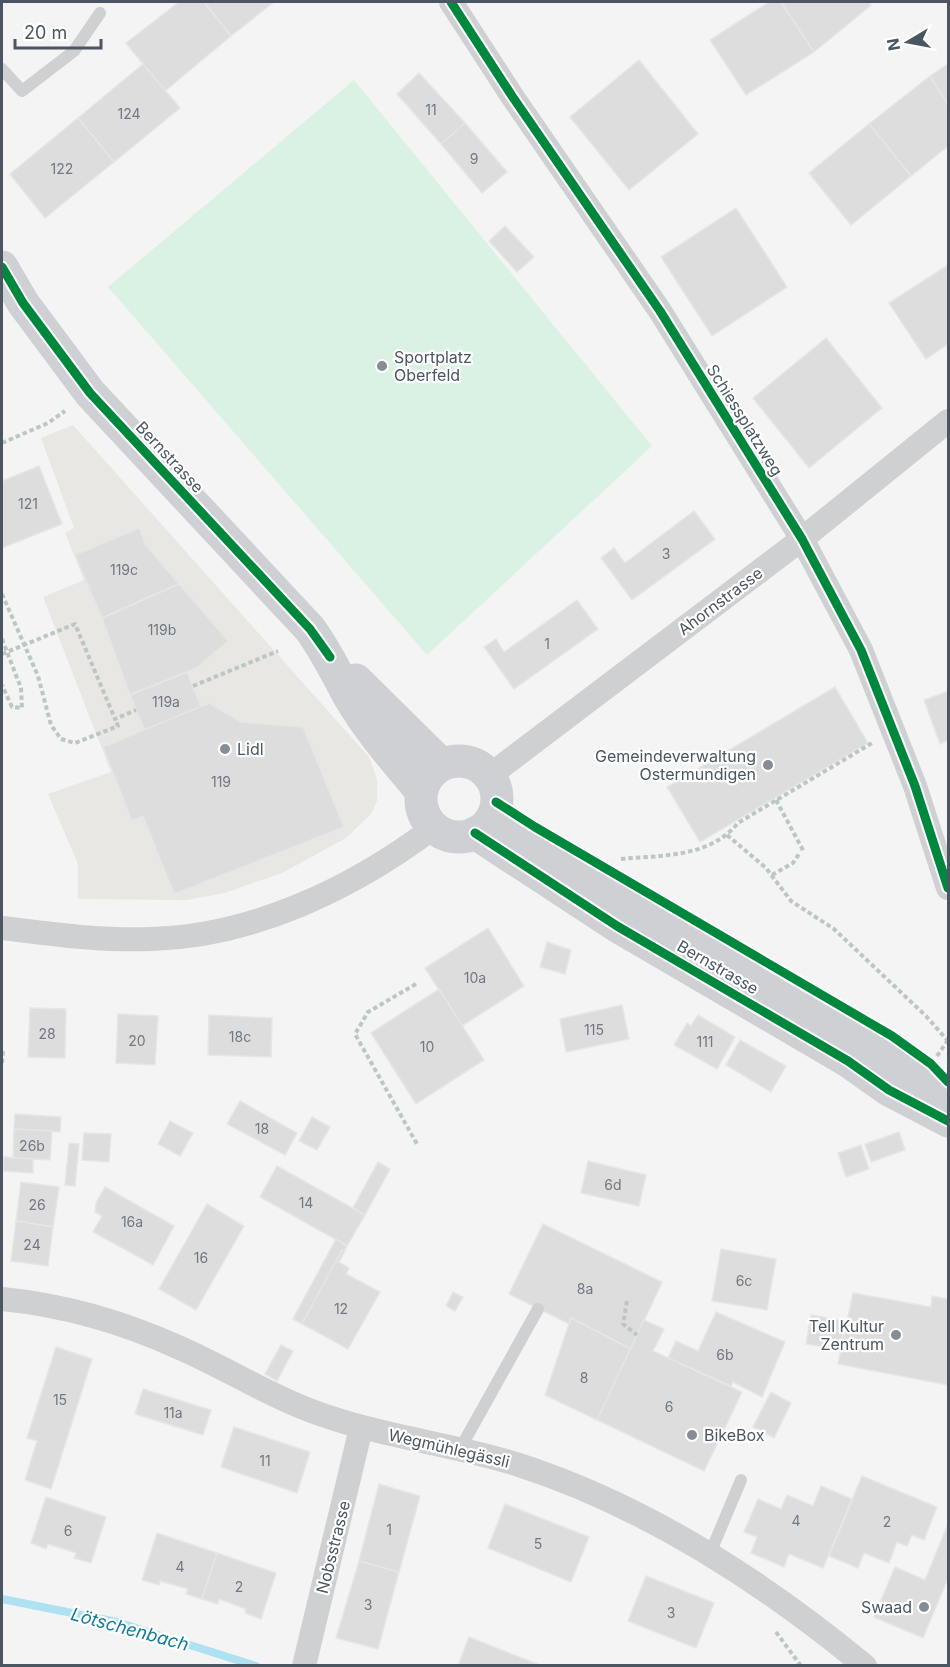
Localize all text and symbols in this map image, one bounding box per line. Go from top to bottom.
scale bar [15,12,100,50]
north arrow [878,12,938,72]
text: 20 m [24,22,67,43]
text: N [882,37,904,52]
house number: 11 [425,101,437,118]
house number: 124 [117,105,141,122]
house number: 9 [470,150,478,167]
house number: 122 [51,160,73,177]
place label: Sportplatz Oberfeld [394,347,472,385]
marker: Sportplatz Oberfeld [375,359,389,373]
street label: Schiessplatzweg [703,361,787,479]
street label: Bernstrasse [132,417,208,497]
house number: 121 [18,495,38,512]
house number: 3 [662,545,670,562]
house number: 119c [110,561,138,578]
street label: Ahornstrasse [674,563,766,639]
house number: 119b [148,621,176,638]
house number: 1 [544,635,550,652]
house number: 119a [152,693,180,710]
place label: Lidl [237,739,264,759]
marker: Lidl [218,742,232,756]
place label: Gemeindeverwaltung Ostermundigen [595,746,756,784]
marker: Gemeindeverwaltung Ostermundigen [761,758,775,772]
house number: 119 [211,773,231,790]
street label: Bernstrasse [674,936,762,998]
house number: 10a [464,969,486,986]
house number: 115 [584,1021,604,1038]
house number: 28 [38,1025,56,1042]
house number: 18c [229,1028,251,1045]
house number: 20 [128,1032,146,1049]
house number: 111 [696,1033,714,1050]
house number: 10 [420,1038,434,1055]
house number: 18 [255,1120,269,1137]
house number: 26b [19,1137,45,1154]
house number: 6d [604,1176,622,1193]
house number: 14 [299,1194,313,1211]
house number: 26 [28,1196,46,1213]
house number: 16a [121,1213,143,1230]
house number: 24 [23,1236,41,1253]
house number: 16 [194,1249,208,1266]
house number: 6c [736,1272,752,1289]
house number: 8a [577,1280,593,1297]
house number: 12 [334,1300,348,1317]
place label: Tell Kultur Zentrum [809,1316,884,1354]
marker: Tell Kultur Zentrum [889,1328,903,1342]
house number: 6b [716,1346,734,1363]
house number: 8 [580,1369,588,1386]
house number: 15 [53,1391,67,1408]
house number: 6 [665,1398,673,1415]
house number: 11a [163,1404,183,1421]
street label: Wegmühlegässli [386,1424,512,1472]
place label: BikeBox [704,1425,765,1445]
marker: BikeBox [685,1428,699,1442]
house number: 11 [259,1452,271,1469]
street label: Nobsstrasse [312,1499,354,1595]
house number: 4 [791,1512,801,1529]
house number: 2 [883,1513,891,1530]
house number: 1 [386,1521,392,1538]
house number: 6 [64,1522,72,1539]
house number: 5 [534,1535,542,1552]
house number: 4 [175,1558,185,1575]
house number: 2 [235,1578,243,1595]
house number: 3 [364,1596,372,1613]
place label: Swaad [861,1597,912,1617]
marker: Swaad [917,1600,931,1614]
water label: Lötschenbach [69,1603,191,1655]
house number: 3 [667,1604,675,1621]

